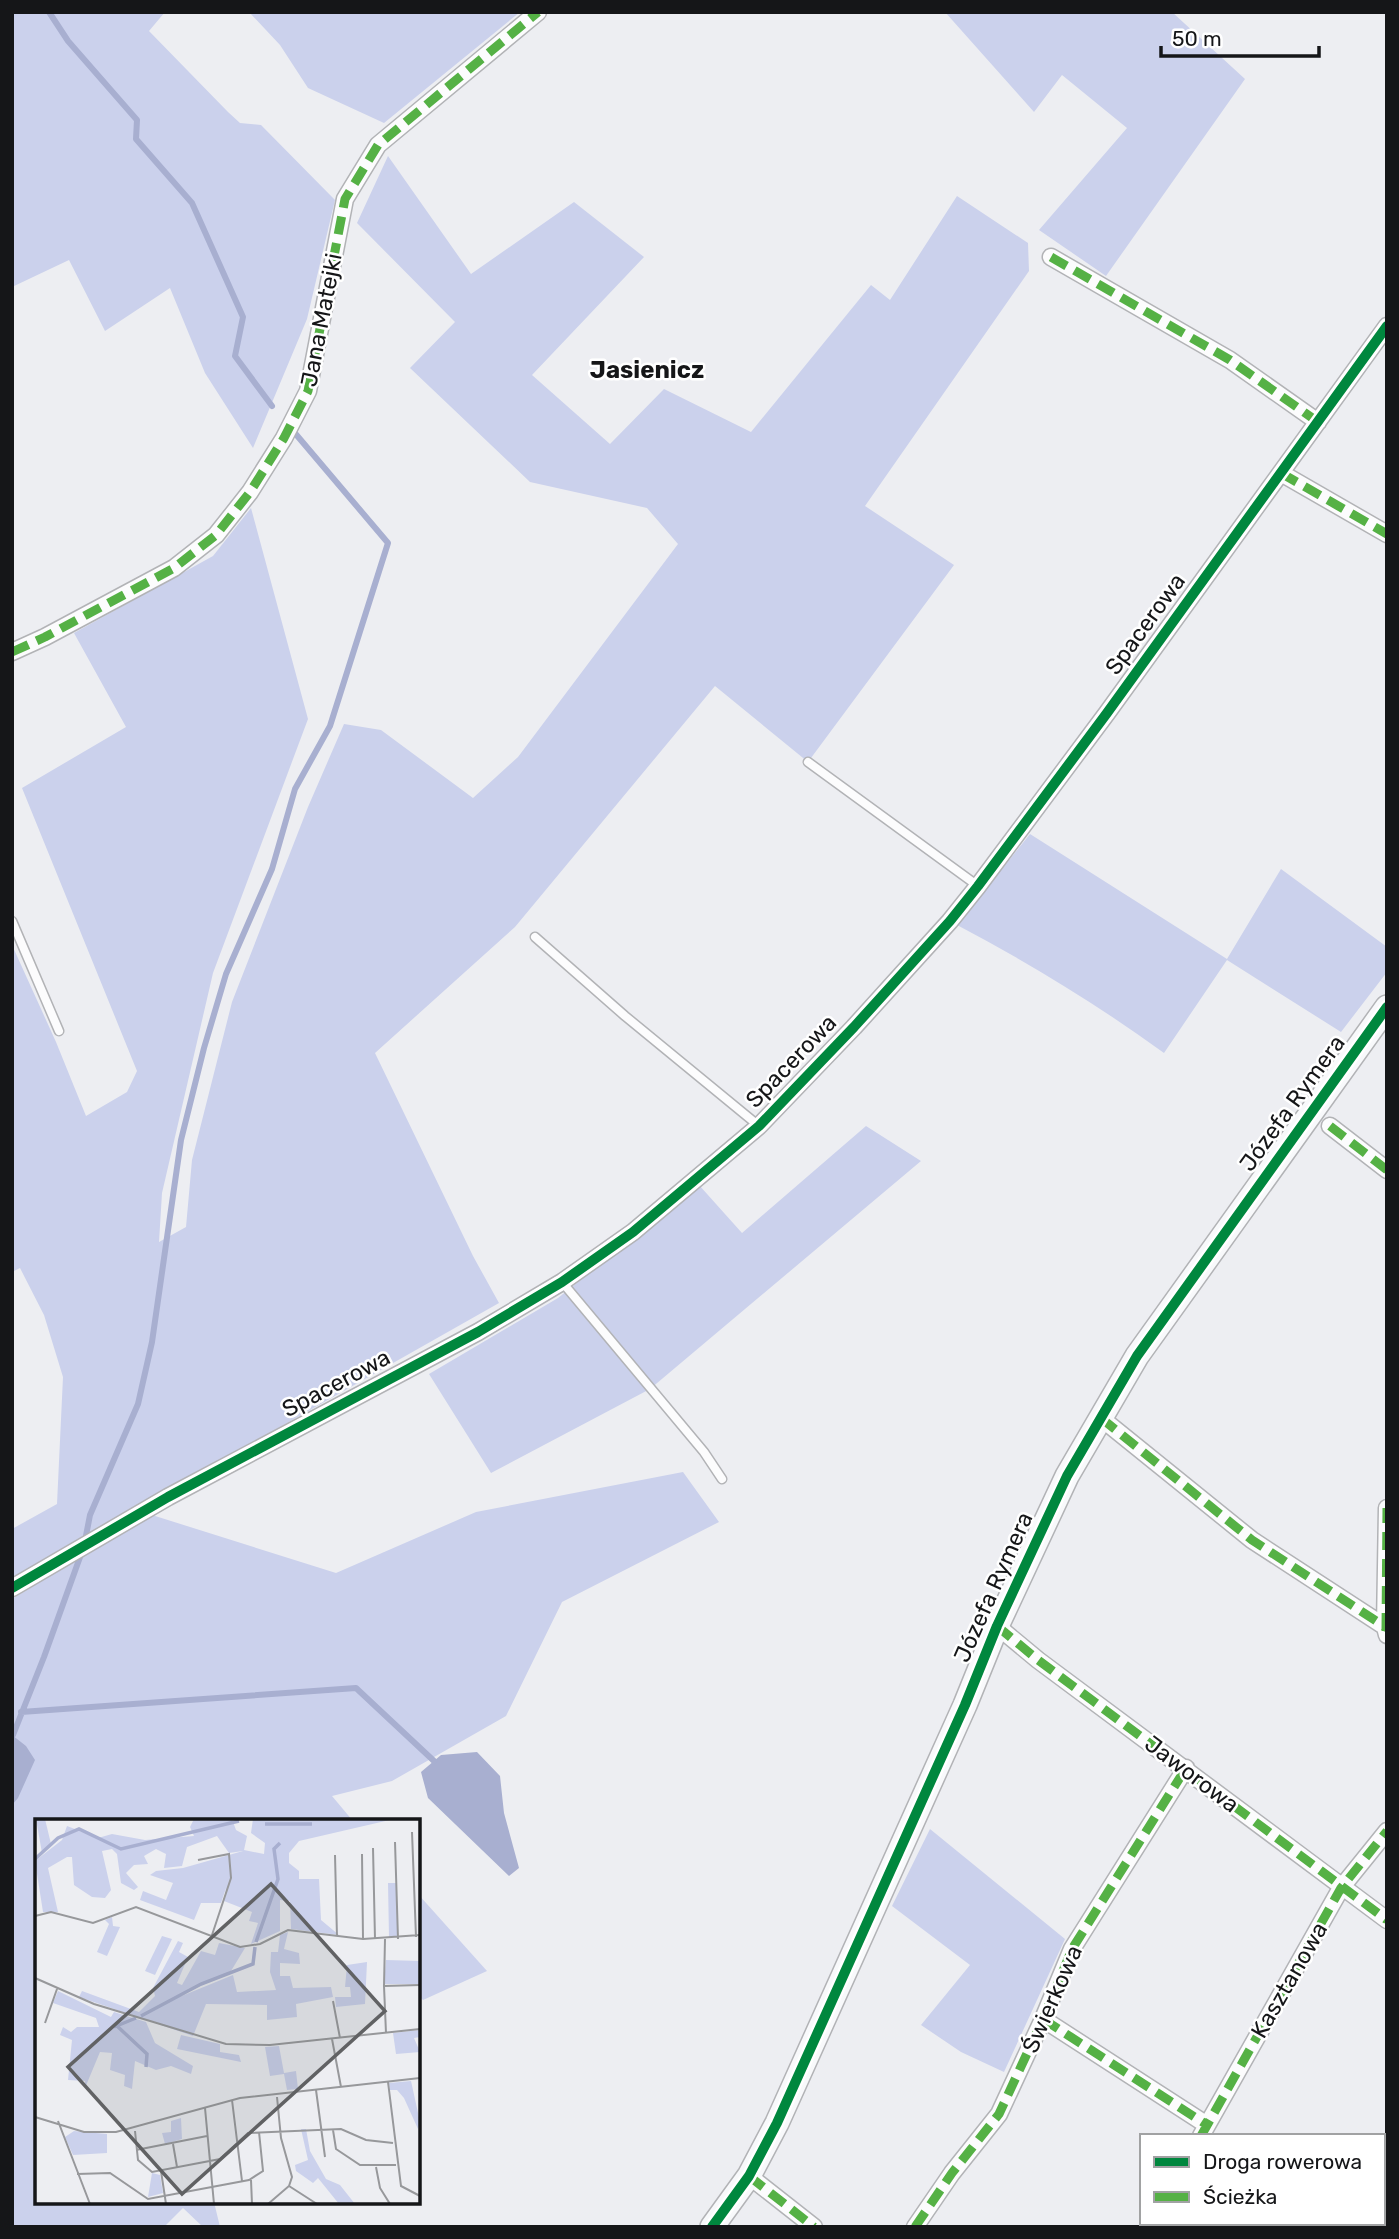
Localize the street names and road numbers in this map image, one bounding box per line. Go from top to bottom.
street label: Jana Matejki [294,251,348,389]
street label: Spacerowa [1099,568,1191,680]
street label: Spacerowa [740,1009,842,1113]
street label: Józefa Rymera [1233,1030,1351,1176]
street label: Spacerowa [277,1343,395,1423]
street label: Józefa Rymera [947,1508,1039,1666]
street label: Jaworowa [1139,1730,1245,1818]
street label: Kasztanowa [1245,1917,1333,2043]
street label: Świerkowa [1016,1941,1088,2057]

